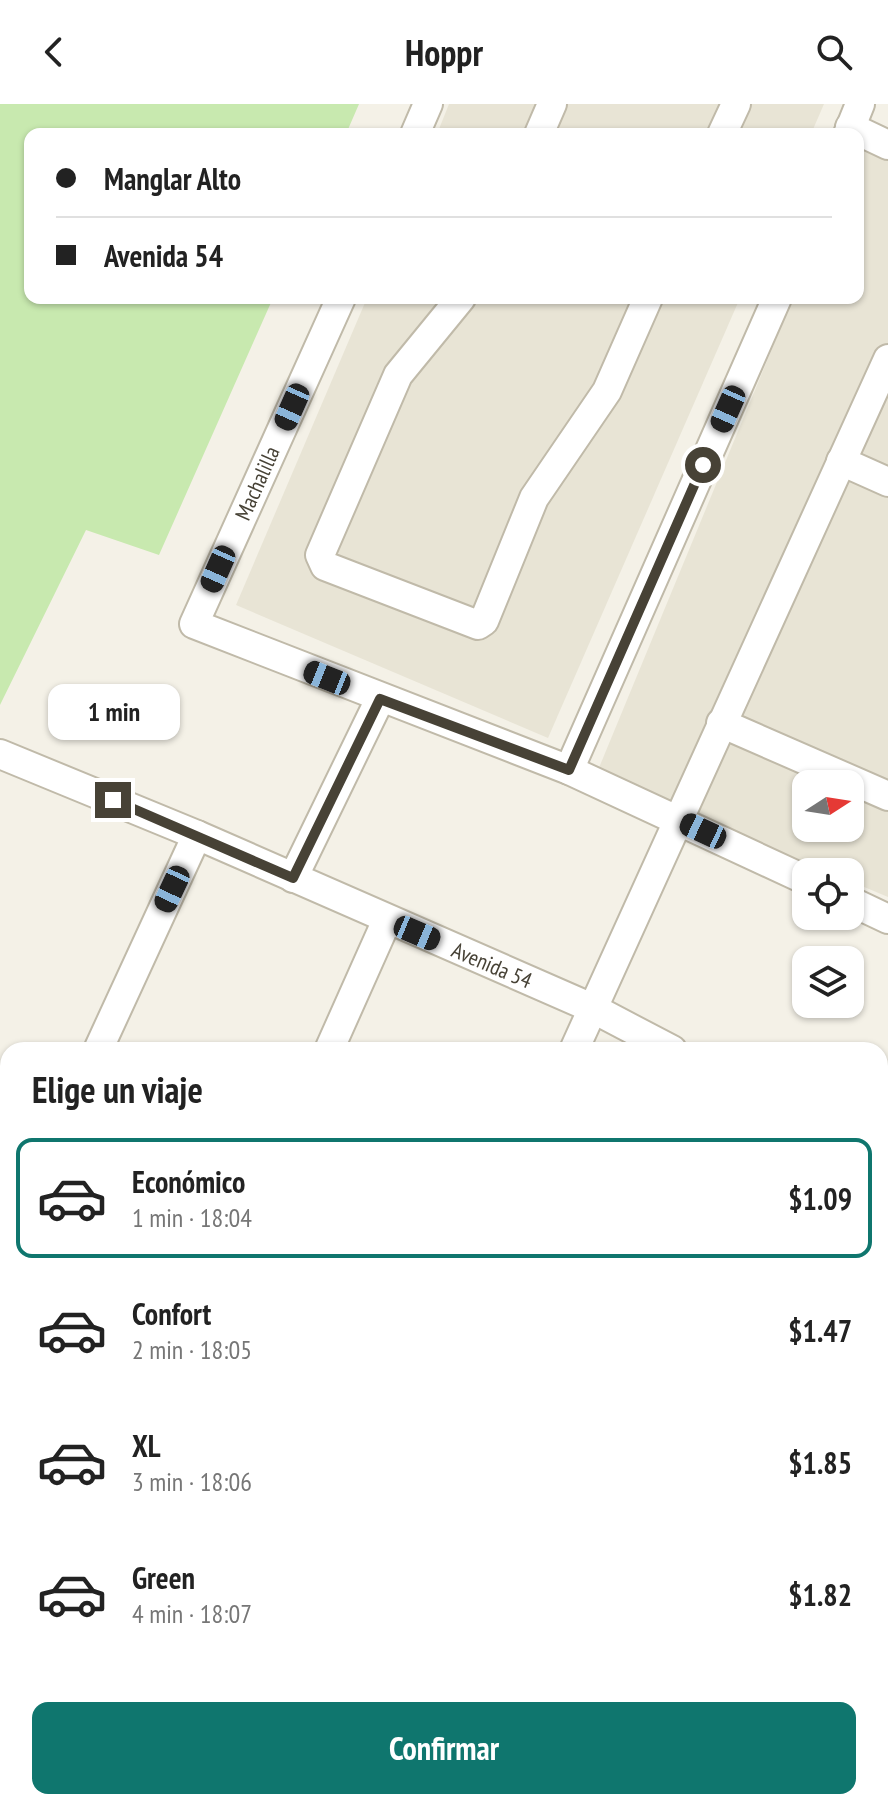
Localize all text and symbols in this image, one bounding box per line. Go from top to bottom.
text: Hoppr [405,29,483,76]
icon: back [32,30,76,74]
icon: search [812,30,856,74]
text: Manglar Alto [104,159,241,198]
text: Avenida 54 [104,236,223,275]
car [271,380,313,434]
car [707,382,749,436]
street label: Machalilla [228,442,286,524]
route start [685,447,721,483]
car [197,542,239,596]
car [300,658,354,698]
callout: 1 min [47,684,179,740]
text: 1 min [88,695,140,728]
north arrow [792,770,864,842]
map controls [792,770,864,1018]
route end [95,782,131,818]
car [676,810,730,852]
button: locate [792,858,864,930]
car [151,862,193,916]
car [390,913,444,953]
street label: Avenida 54 [448,936,536,994]
button: layers [792,946,864,1018]
text: Elige un viaje [32,1066,203,1113]
icon: car [36,1162,108,1234]
text: Económico [132,1162,245,1201]
text: $1.09 [788,1179,852,1218]
text: 1 min · 18:04 [132,1201,252,1234]
icon: car [36,1294,108,1366]
text: Confort [132,1294,211,1333]
text: $1.47 [788,1311,852,1350]
text: 2 min · 18:05 [132,1333,252,1366]
icon: car [36,1426,108,1498]
text: XL [132,1426,161,1465]
text: $1.85 [788,1443,852,1482]
text: 3 min · 18:06 [132,1465,252,1498]
icon: car [36,1558,108,1630]
text: Green [132,1558,195,1597]
text: $1.82 [788,1575,852,1614]
text: 4 min · 18:07 [132,1597,252,1630]
button: Confirmar [32,1702,856,1794]

